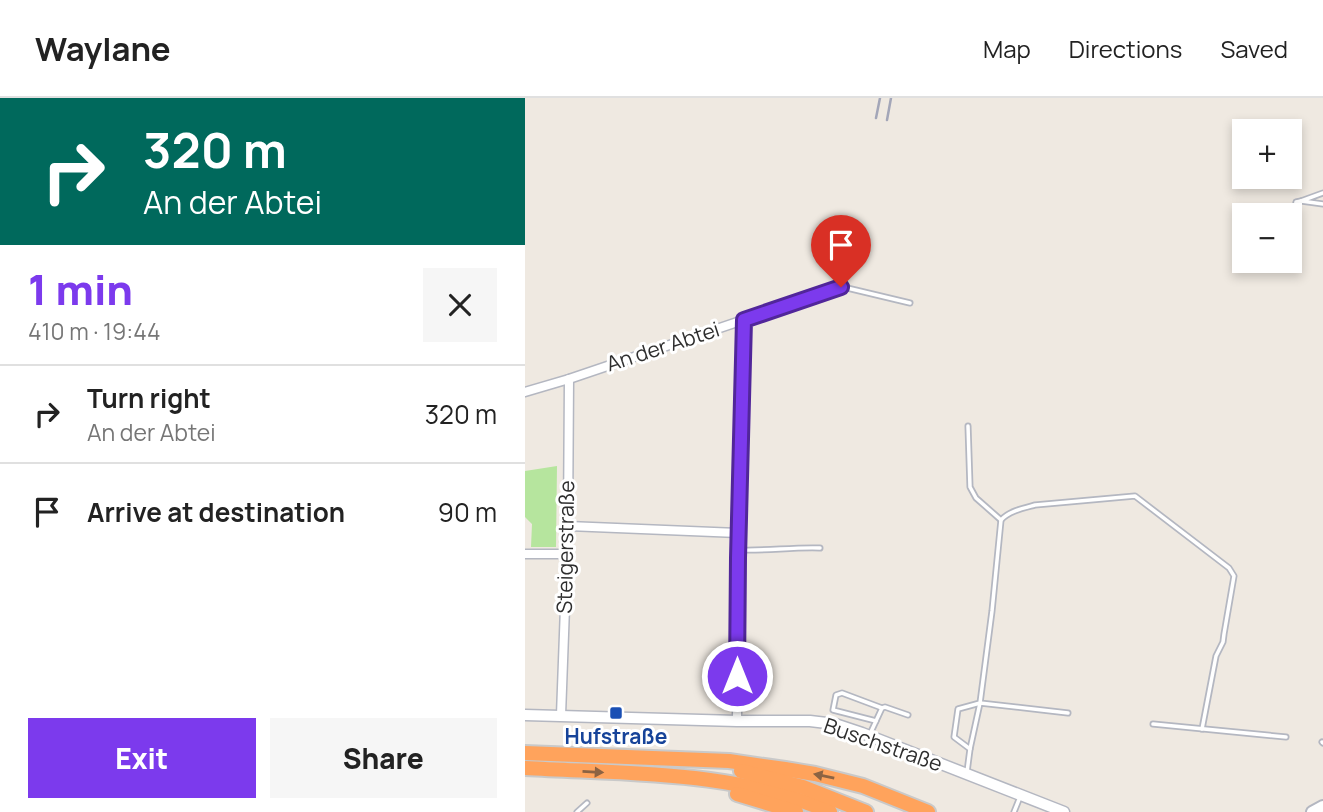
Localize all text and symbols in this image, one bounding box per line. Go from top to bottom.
text: Waylane [35,26,171,71]
text: Map [983,32,1031,65]
text: Directions [1069,32,1182,65]
text: Saved [1220,32,1288,65]
text: 320 m [143,116,287,183]
map controls [1232,119,1302,273]
button: + [1232,119,1302,189]
icon: right [28,126,119,217]
text: An der Abtei [143,180,322,224]
button: − [1232,203,1302,273]
pin [811,215,871,287]
icon: arrive [822,226,860,264]
text: 1 min [28,260,133,318]
button: close [423,268,497,342]
text: 410 m · 19:44 [28,315,161,347]
street label: An der Abtei [603,315,723,377]
text: Turn right [87,380,211,416]
icon: right [28,395,66,433]
text: 320 m [425,396,497,432]
text: An der Abtei [87,416,216,448]
street label: Steigerstraße [550,480,580,614]
icon: arrive [28,493,66,531]
text: Arrive at destination [87,494,345,530]
text: 90 m [438,494,497,530]
position arrow [700,639,774,713]
marker: Hufstraße [608,705,624,721]
street label: Buschstraße [820,711,946,777]
button: Exit [28,718,256,798]
button: Share [270,718,497,798]
place label: Hufstraße [565,722,667,750]
one-way arrow [582,766,604,777]
one-way arrow [813,770,835,781]

